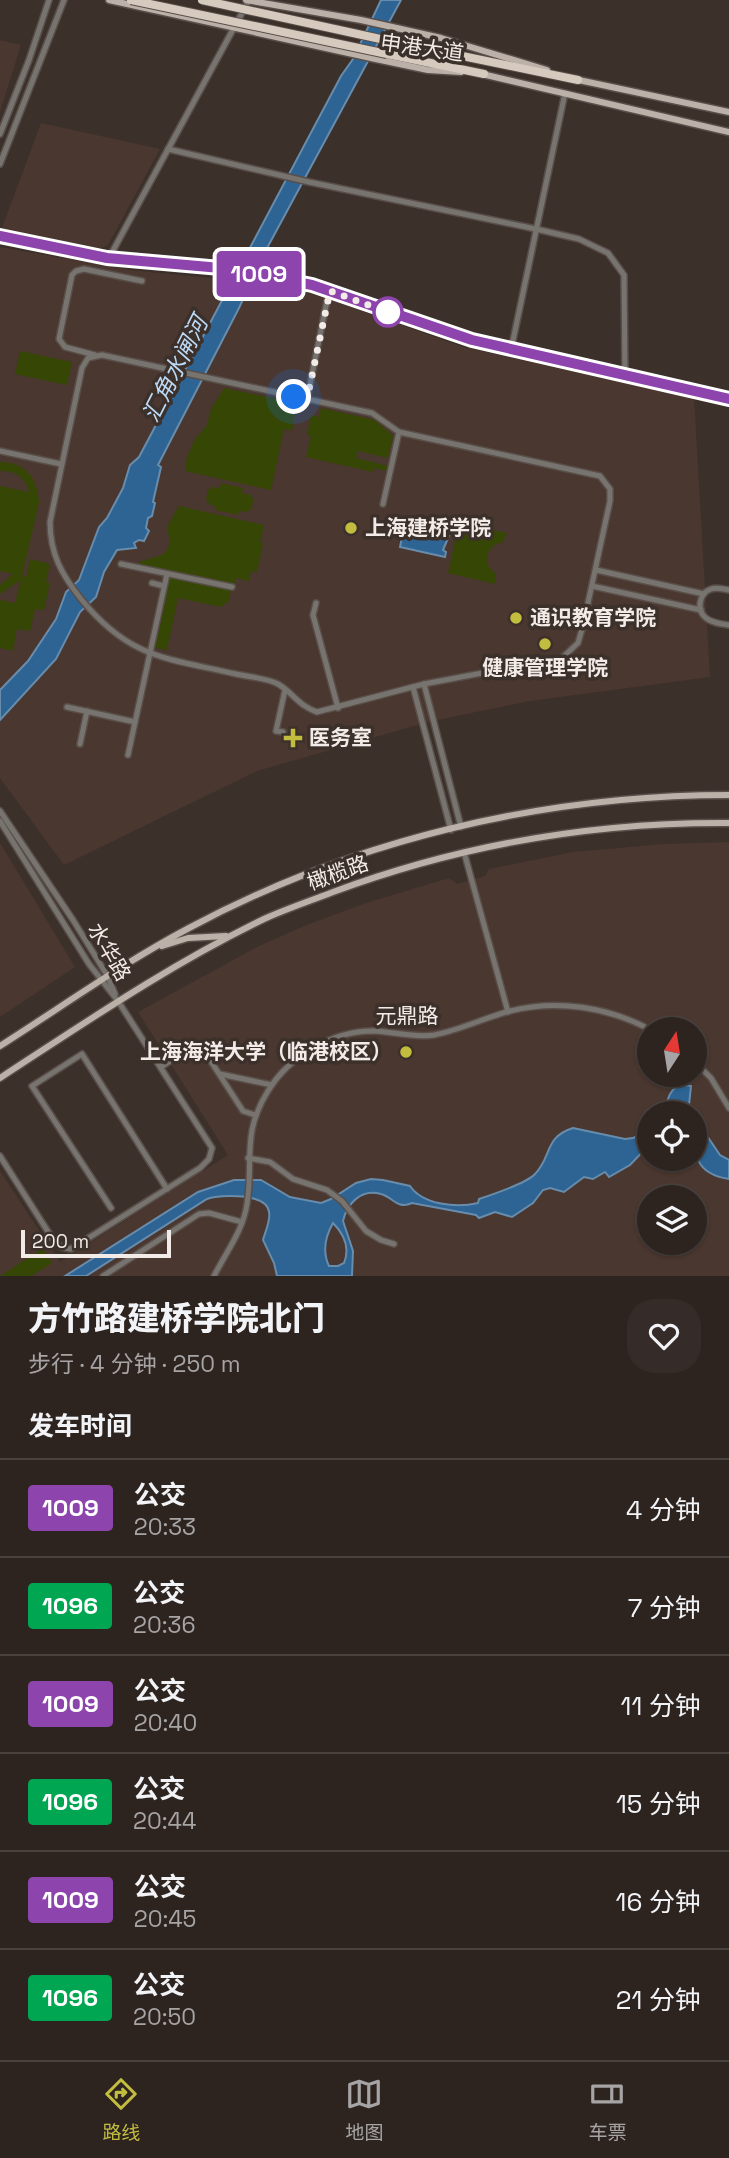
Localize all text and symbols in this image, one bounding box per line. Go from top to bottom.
street label: 申港大道 [379,28,466,67]
line badge: 1009 [210,251,308,297]
text: 1009 [231,258,287,289]
unlabelled marker [373,297,403,327]
water label: 汇角水闸河 [136,307,216,427]
your location [276,379,311,414]
place label: 上海建桥学院 [365,514,491,541]
marker: 上海建桥学院 [343,520,359,536]
place label: 通识教育学院 [530,604,656,631]
marker: 通识教育学院 [508,610,524,626]
marker: 健康管理学院 [537,636,553,652]
place label: 健康管理学院 [482,654,608,681]
place label: 医务室 [309,724,372,751]
marker: 医务室 [283,728,303,748]
street label: 橄榄路 [304,849,372,896]
street label: 水华路 [82,918,137,986]
street label: 元鼎路 [376,1002,439,1029]
north arrow [637,1017,707,1087]
map controls [637,1017,707,1255]
place label: 上海海洋大学（临港校区） [140,1038,392,1065]
marker: 上海海洋大学（临港校区） [398,1044,414,1060]
button: locate [637,1101,707,1171]
button: layers [637,1185,707,1255]
scale bar [21,1227,172,1259]
text: 200 m [32,1229,89,1254]
text: 方竹路建桥学院北门 [28,1298,325,1340]
button: heart [627,1299,701,1373]
text: 步行 · 4 分钟 · 250 m [28,1349,241,1379]
text: 发车时间 [28,1409,132,1443]
text: 公交 [134,1478,186,1512]
text: 1009 [42,1492,99,1523]
text: 4 分钟 [626,1493,701,1527]
text: 20:33 [134,1512,196,1542]
text: 公交 [133,1576,185,1610]
text: 1096 [42,1590,98,1621]
text: 7 分钟 [628,1591,701,1625]
text: 20:36 [133,1610,195,1640]
text: 公交 [134,1674,186,1708]
text: 1009 [42,1688,99,1719]
text: 11 分钟 [621,1689,701,1723]
text: 20:40 [134,1708,197,1738]
text: 公交 [133,1772,185,1806]
text: 1096 [42,1786,98,1817]
text: 15 分钟 [616,1787,701,1821]
text: 20:44 [133,1806,196,1836]
text: 公交 [134,1870,186,1904]
text: 1009 [42,1884,99,1915]
text: 16 分钟 [616,1885,701,1919]
text: 20:45 [134,1904,196,1934]
text: 公交 [133,1968,185,2002]
text: 1096 [42,1982,98,2013]
text: 21 分钟 [616,1983,701,2017]
text: 20:50 [133,2002,196,2032]
tab: 路线 [102,2075,141,2145]
tab: 地图 [345,2075,384,2145]
tab: 车票 [588,2075,627,2145]

